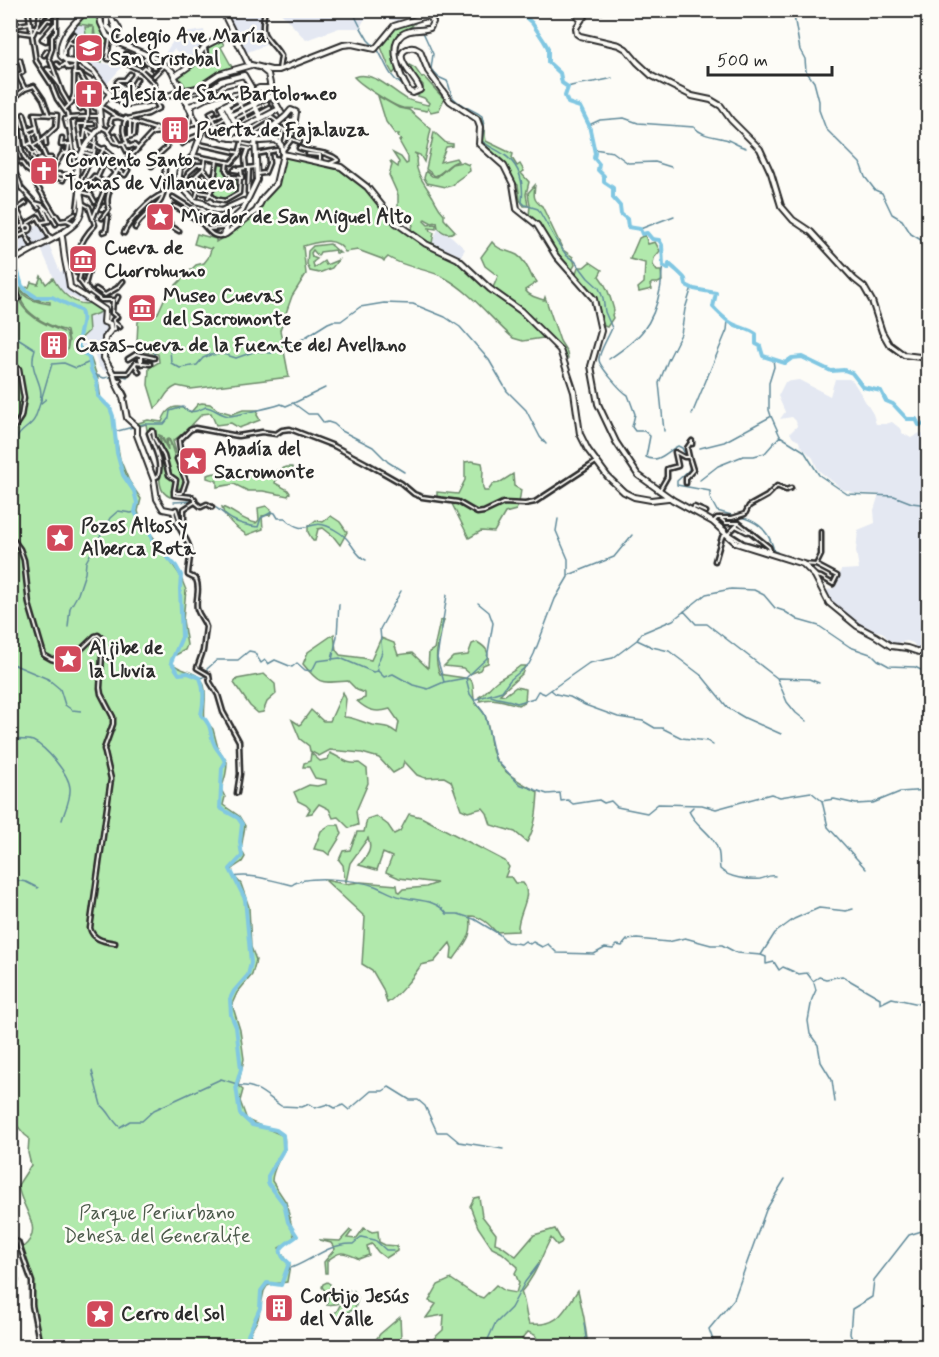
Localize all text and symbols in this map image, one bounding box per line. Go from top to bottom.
place label: Colegio Ave María San Cristobal [110,23,266,73]
school or university icon: Colegio Ave María San Cristobal [73,32,105,64]
scale bar [708,39,832,77]
text: 500 m [717,49,768,73]
church icon: Iglesia de San Bartolomeo [73,78,105,110]
place label: Iglesia de San Bartolomeo [110,81,337,108]
building icon: Puerta de Fajalauza [159,114,191,146]
place label: Puerta de Fajalauza [196,117,370,144]
place label: Convento Santo Tomas de Villanueva [65,147,236,197]
church icon: Convento Santo Tomas de Villanueva [28,155,60,187]
place icon: Mirador de San Miguel Alto [144,201,176,233]
place label: Mirador de San Miguel Alto [181,204,412,233]
place label: Cueva de Chorrohumo [104,235,205,285]
museum icon: Cueva de Chorrohumo [67,243,99,275]
place label: Museo Cuevas del Sacromonte [163,283,291,333]
museum icon: Museo Cuevas del Sacromonte [126,292,158,324]
building icon: Casas-cueva de la Fuente del Avellano [38,329,70,361]
place label: Casas-cueva de la Fuente del Avellano [75,332,407,359]
place label: Abadía del Sacromonte [214,436,315,486]
place icon: Abadía del Sacromonte [177,445,209,477]
place label: Pozos Altos y Alberca Rota [81,513,197,563]
place icon: Pozos Altos y Alberca Rota [44,522,76,554]
place label: Aljibe de la Lluvia [89,635,163,685]
place icon: Aljibe de la Lluvia [52,643,84,675]
park label: Parque Periurbano Dehesa del Generalife [63,1200,251,1250]
place label: Cortijo Jesús del Valle [300,1283,409,1333]
building icon: Cortijo Jesús del Valle [263,1292,295,1324]
place icon: Cerro del sol [84,1298,116,1330]
place label: Cerro del sol [121,1301,225,1328]

